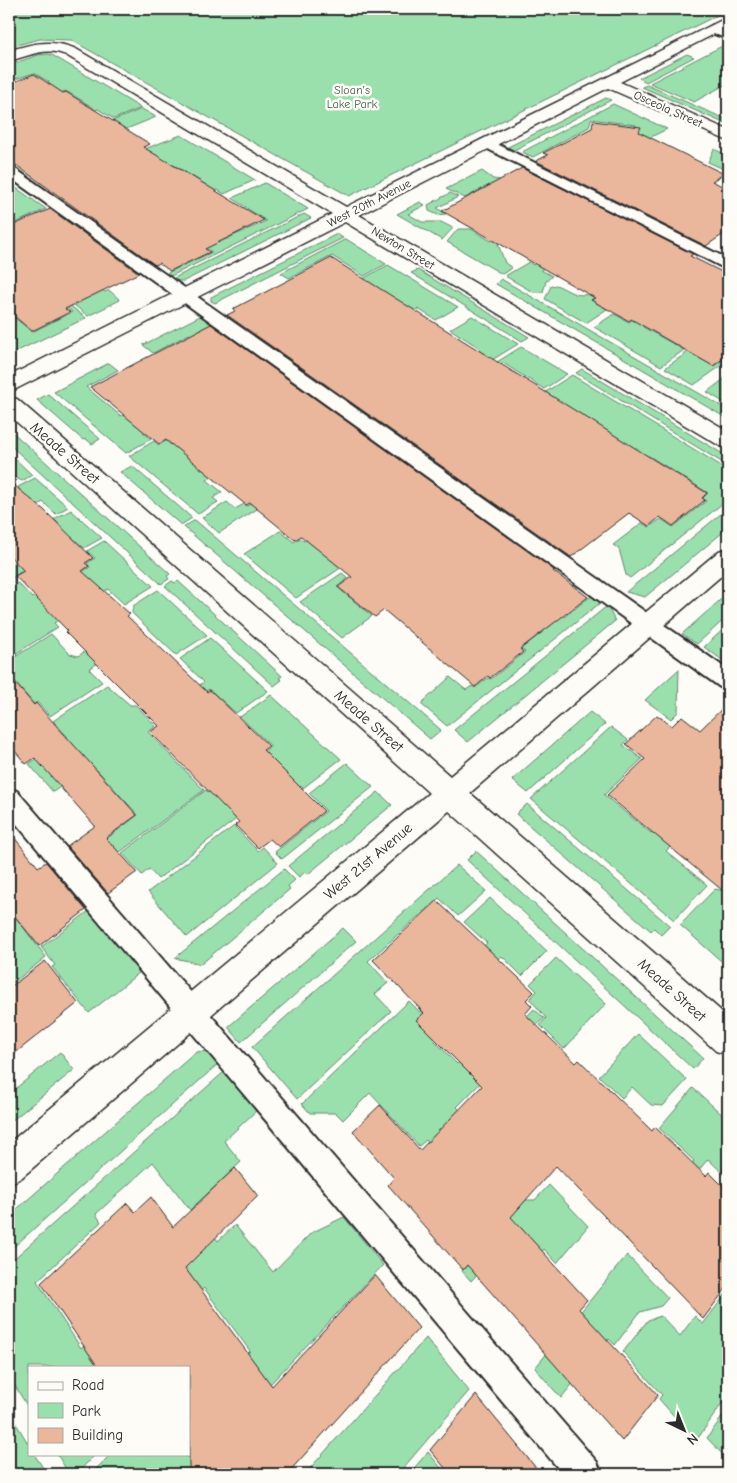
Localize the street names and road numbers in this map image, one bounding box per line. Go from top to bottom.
street label: Osceola Street [631,88,705,131]
street label: West 20th Avenue [325,176,413,230]
street label: Newton Street [369,224,438,273]
street label: Meade Street [27,418,104,488]
street label: Meade Street [331,686,408,756]
street label: West 21st Avenue [320,818,416,903]
street label: Meade Street [634,955,710,1026]

